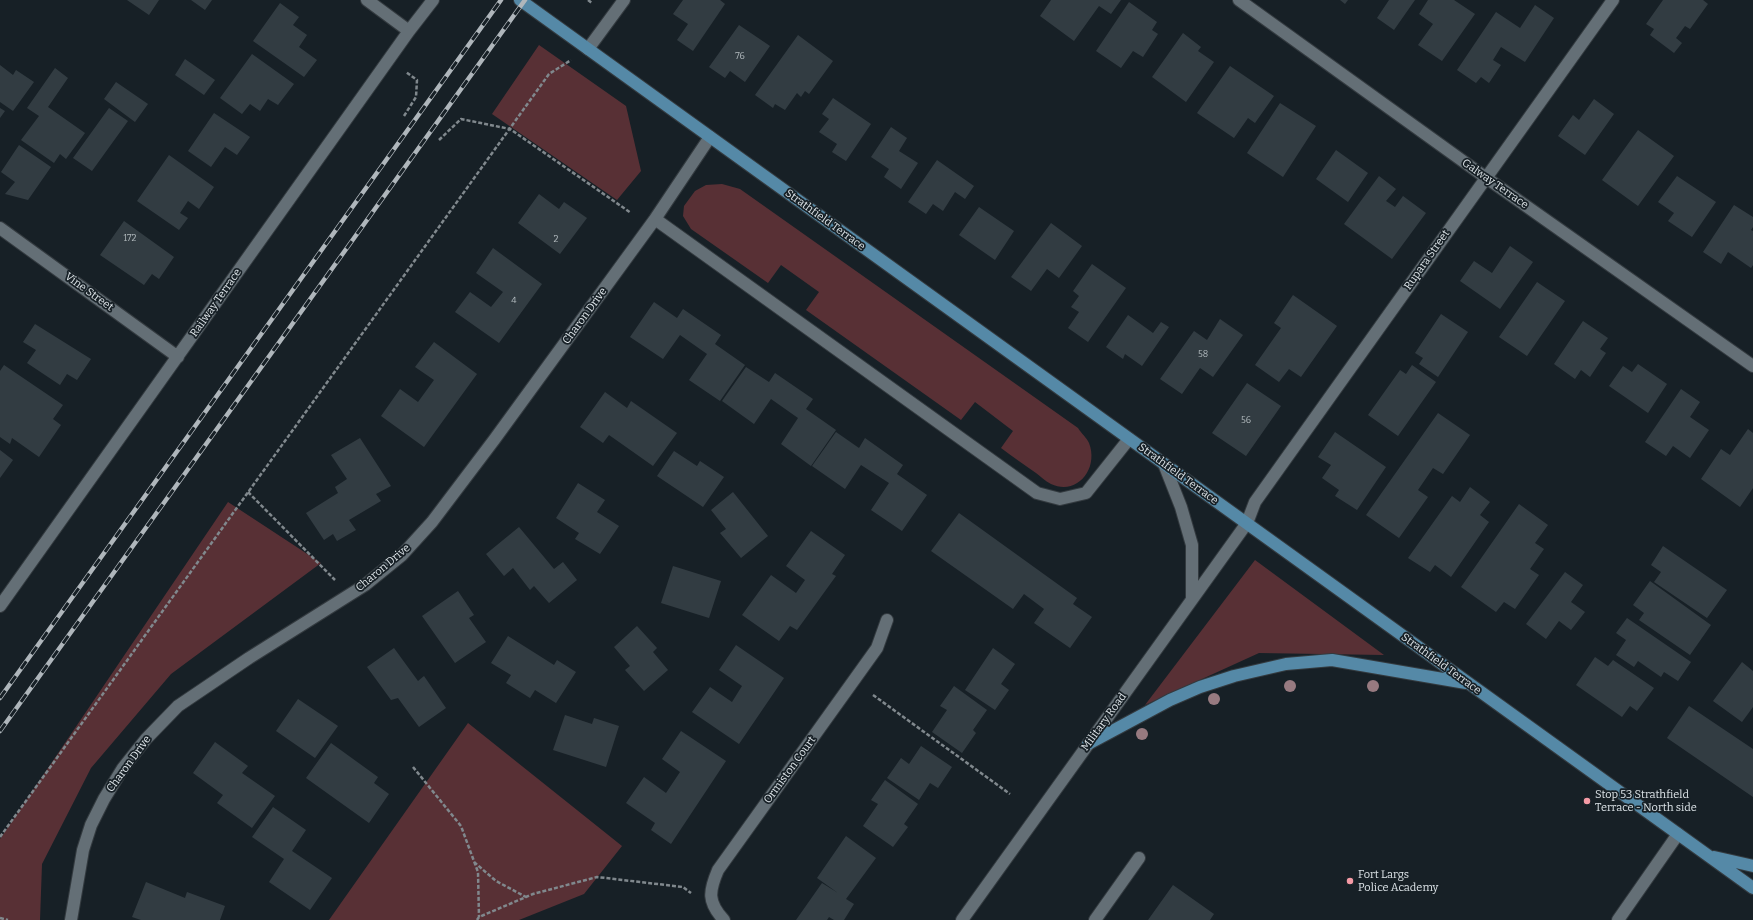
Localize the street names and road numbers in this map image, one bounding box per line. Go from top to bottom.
street label: Galway Terrace [1459,156,1531,212]
street label: Strathfield Terrace [783,187,867,253]
street label: Rupara Street [1401,227,1453,293]
street label: Railway Terrace [188,266,244,340]
street label: Vine Street [62,270,116,314]
street label: Charon Drive [560,285,610,347]
street label: Strathfield Terrace [1136,441,1220,507]
street label: Charon Drive [353,541,413,595]
street label: Strathfield Terrace [1399,631,1483,697]
street label: Military Road [1079,690,1129,754]
street label: Charon Drive [104,733,154,795]
street label: Ormiston Court [761,734,819,806]

